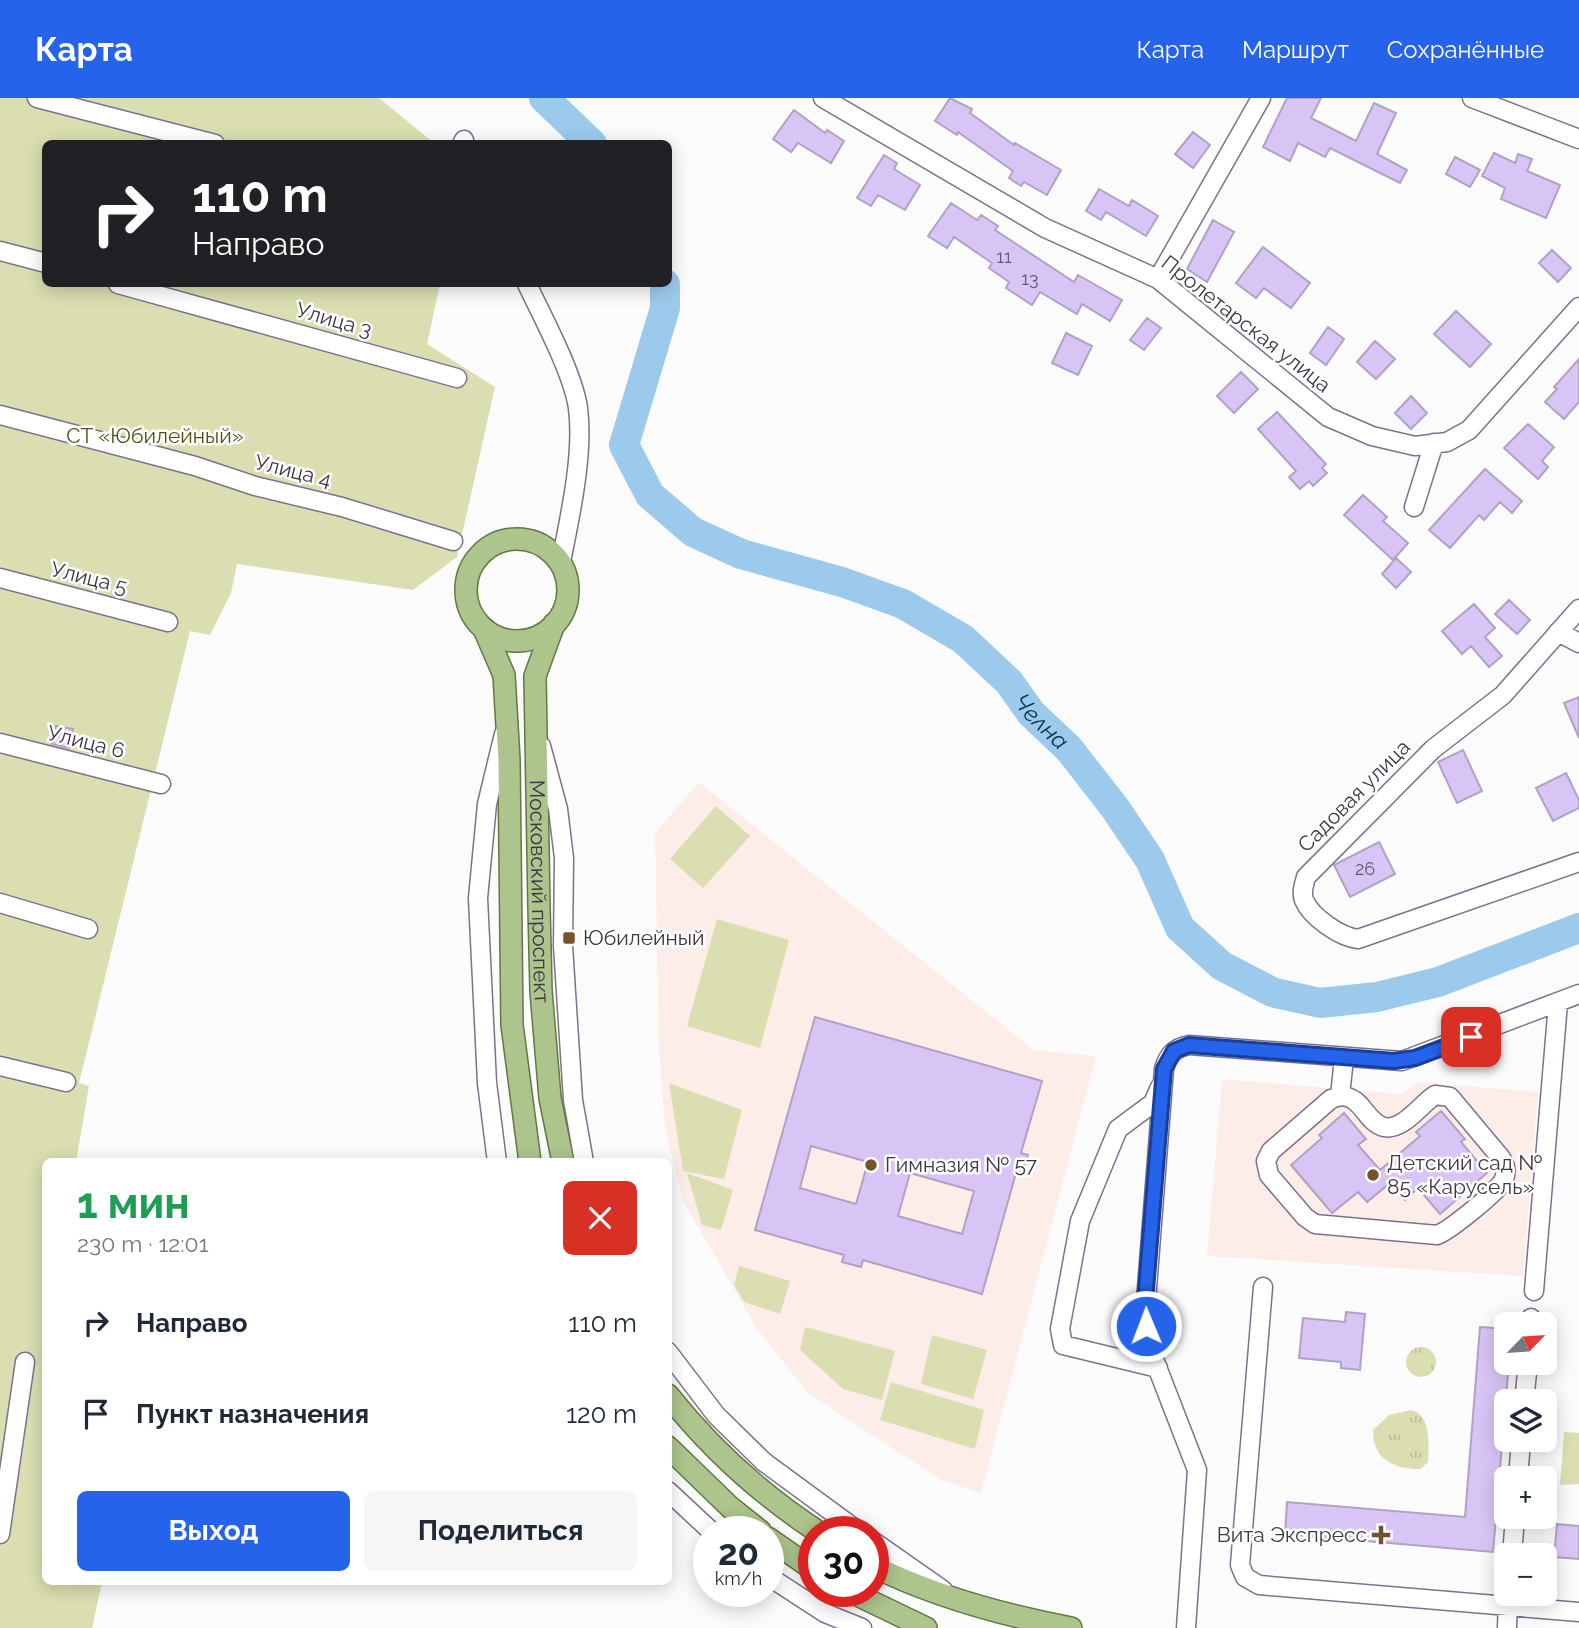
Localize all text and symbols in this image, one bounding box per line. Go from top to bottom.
text: Карта [35,30,133,69]
text: Карта [1136,35,1204,64]
text: Маршрут [1242,35,1349,64]
text: Сохранённые [1387,35,1544,64]
text: 110 m [192,166,328,223]
icon: right [77,168,168,259]
text: Направо [192,225,324,262]
house number: 11 [996,246,1012,267]
street label: Пролетарская улица [1157,250,1336,397]
house number: 13 [1021,268,1039,289]
street label: Улица 3 [293,297,375,342]
park label: СТ «Юбилейный» [66,423,244,448]
street label: Улица 4 [252,449,334,492]
street label: Улица 5 [48,556,130,599]
water label: Челна [1008,688,1075,755]
street label: Улица 6 [45,720,127,763]
street label: Садовая улица [1292,734,1415,857]
street label: Московский проспект [525,780,555,1004]
house number: 26 [1355,858,1375,879]
place label: Юбилейный [583,925,705,950]
marker: Юбилейный [561,930,577,946]
pin [1441,1007,1501,1067]
icon: arrive [1452,1018,1490,1056]
place label: Детский сад № 85 «Карусель» [1387,1150,1542,1199]
place label: Гимназия № 57 [885,1152,1038,1177]
marker: Гимназия № 57 [863,1157,879,1173]
marker: Детский сад № 85 «Карусель» [1365,1167,1381,1183]
text: 1 мин [77,1179,190,1228]
button: close [563,1181,637,1255]
text: 230 m · 12:01 [77,1230,209,1257]
position arrow [1109,1289,1183,1363]
icon: right [77,1304,115,1342]
text: Направо [136,1308,247,1338]
text: 110 m [568,1308,637,1338]
north arrow [1494,1312,1558,1376]
map controls [1494,1312,1557,1606]
button: layers [1494,1389,1557,1452]
icon: arrive [77,1395,115,1433]
text: Пункт назначения [136,1399,369,1429]
text: 120 m [566,1399,637,1429]
button: + [1494,1466,1557,1529]
button: Выход [77,1491,350,1571]
button: Поделиться [364,1491,637,1571]
speed limit sign: 30 [798,1516,889,1607]
place label: Вита Экспресс [1217,1522,1367,1547]
marker: Вита Экспресс [1373,1527,1389,1543]
text: 20 [718,1532,759,1573]
button: − [1494,1543,1557,1606]
text: km/h [715,1568,762,1589]

